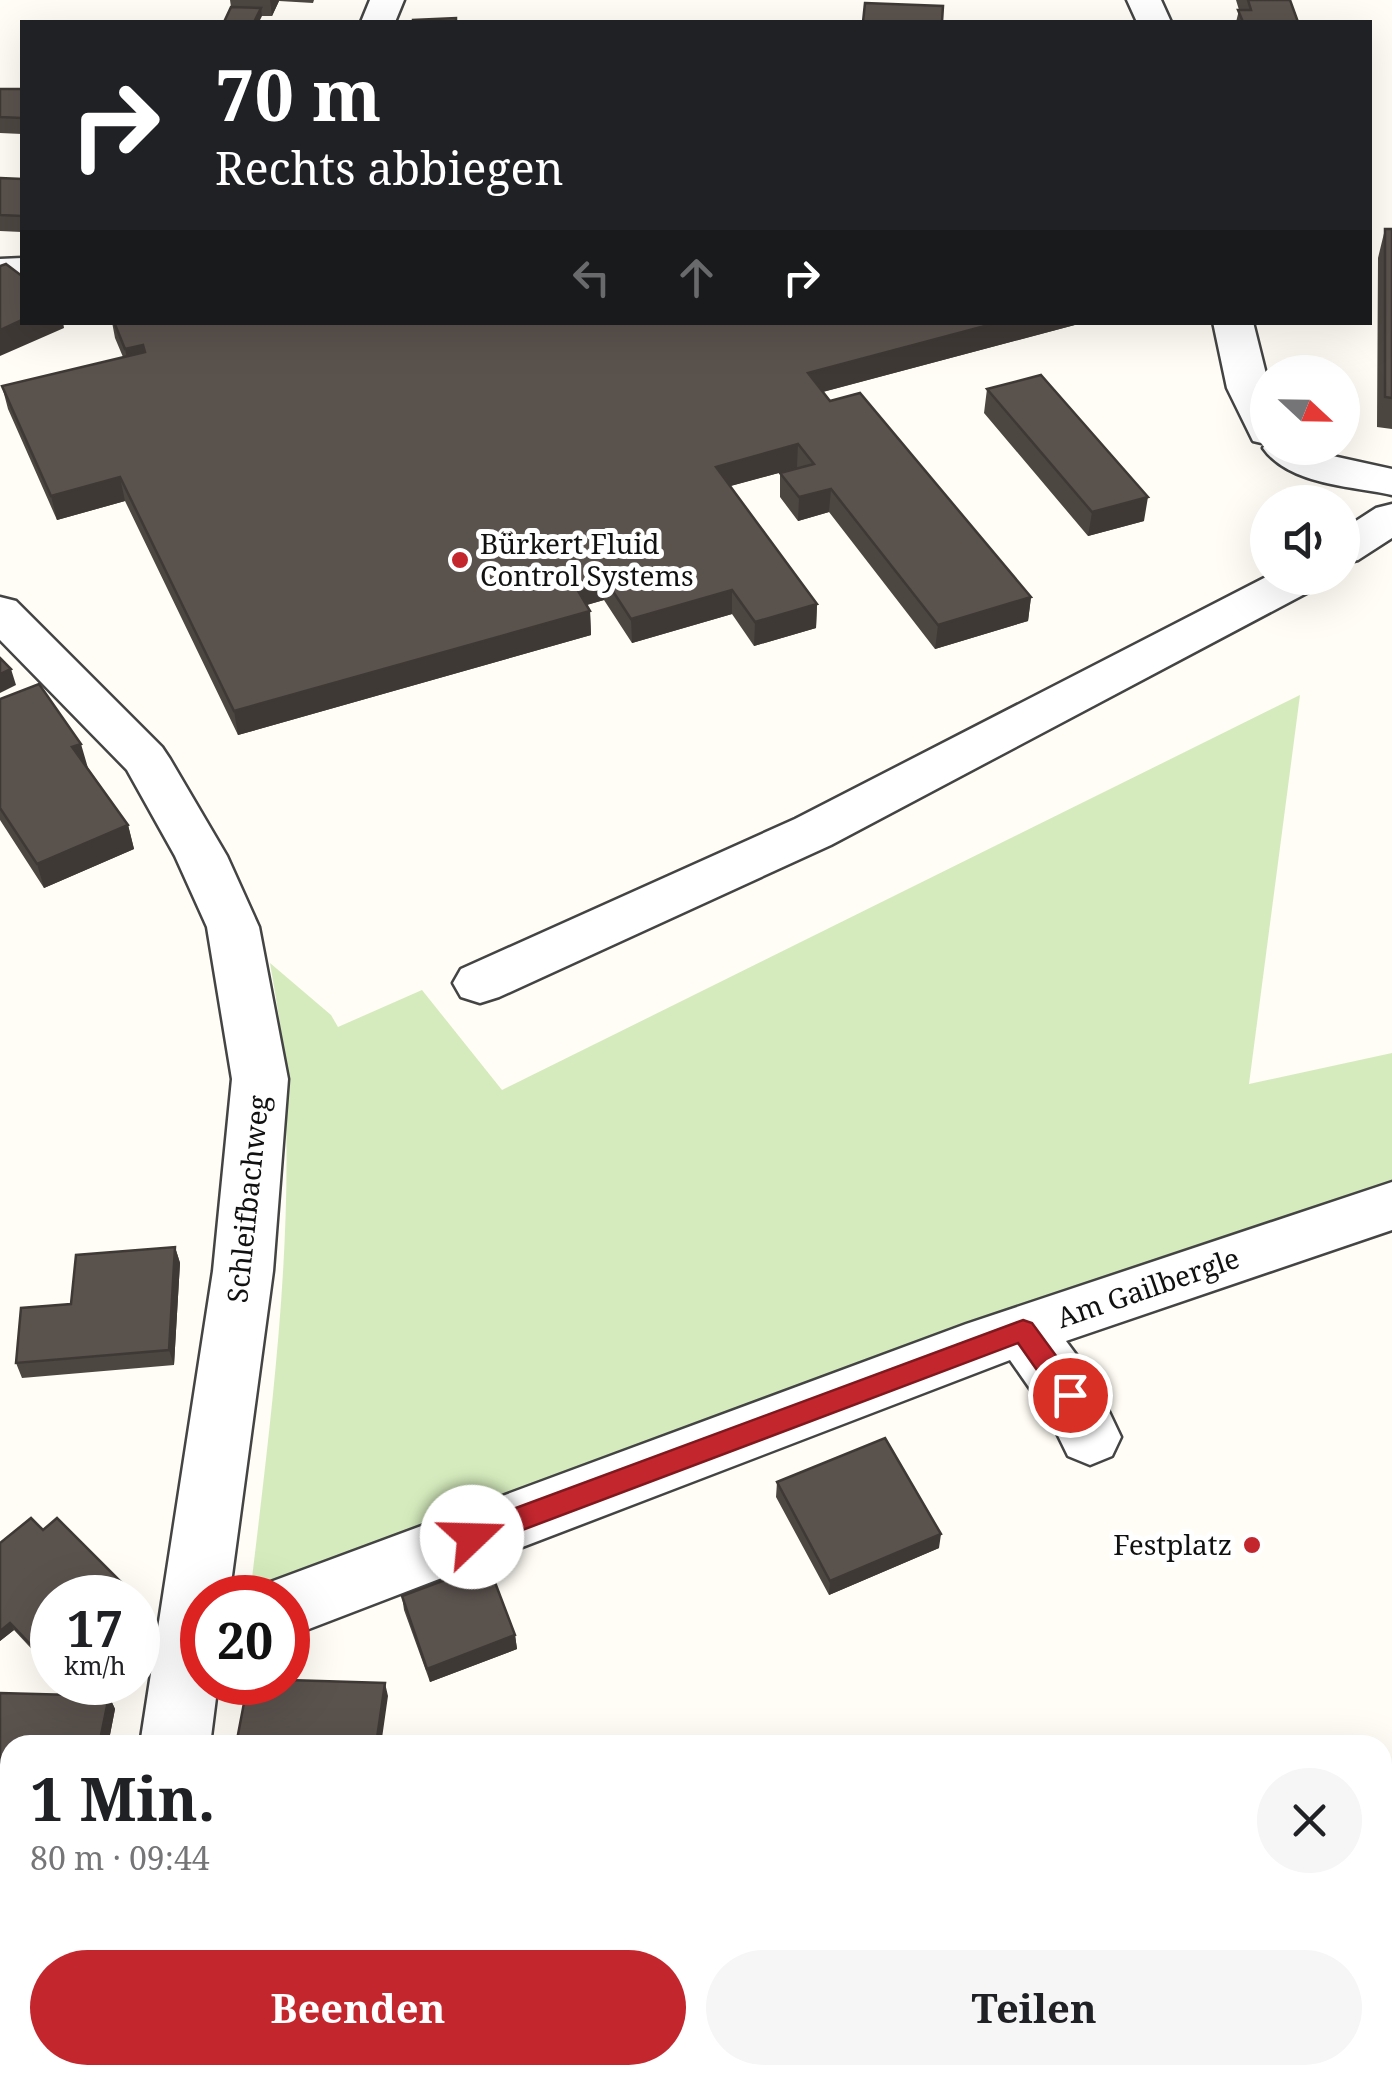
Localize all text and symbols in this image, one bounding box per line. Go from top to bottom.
text: 70 m [215,46,381,142]
icon: right [50,60,180,190]
text: Rechts abbiegen [215,137,564,198]
icon: left [564,250,619,305]
icon: ahead [669,250,724,305]
icon: right [774,250,829,305]
north arrow [1250,355,1360,465]
map controls [1250,355,1360,595]
button: sound [1250,485,1360,595]
place label: Bürkert Fluid Control Systems [480,524,694,594]
marker: Bürkert Fluid Control Systems [449,549,471,571]
street label: Schleifbachweg [217,1093,277,1305]
street label: Am Gailbergle [1051,1238,1244,1336]
pin [1028,1353,1113,1438]
icon: arrive [1043,1368,1098,1423]
position arrow [420,1485,524,1589]
place label: Festplatz [1113,1525,1232,1563]
marker: Festplatz [1241,1534,1263,1556]
speed limit sign: 20 [180,1575,310,1705]
text: 17 [67,1594,123,1662]
text: km/h [64,1648,126,1682]
text: 1 Min. [30,1757,215,1839]
button: close [1257,1768,1362,1873]
text: 80 m · 09:44 [30,1836,210,1879]
button: Beenden [30,1950,686,2065]
button: Teilen [706,1950,1362,2065]

